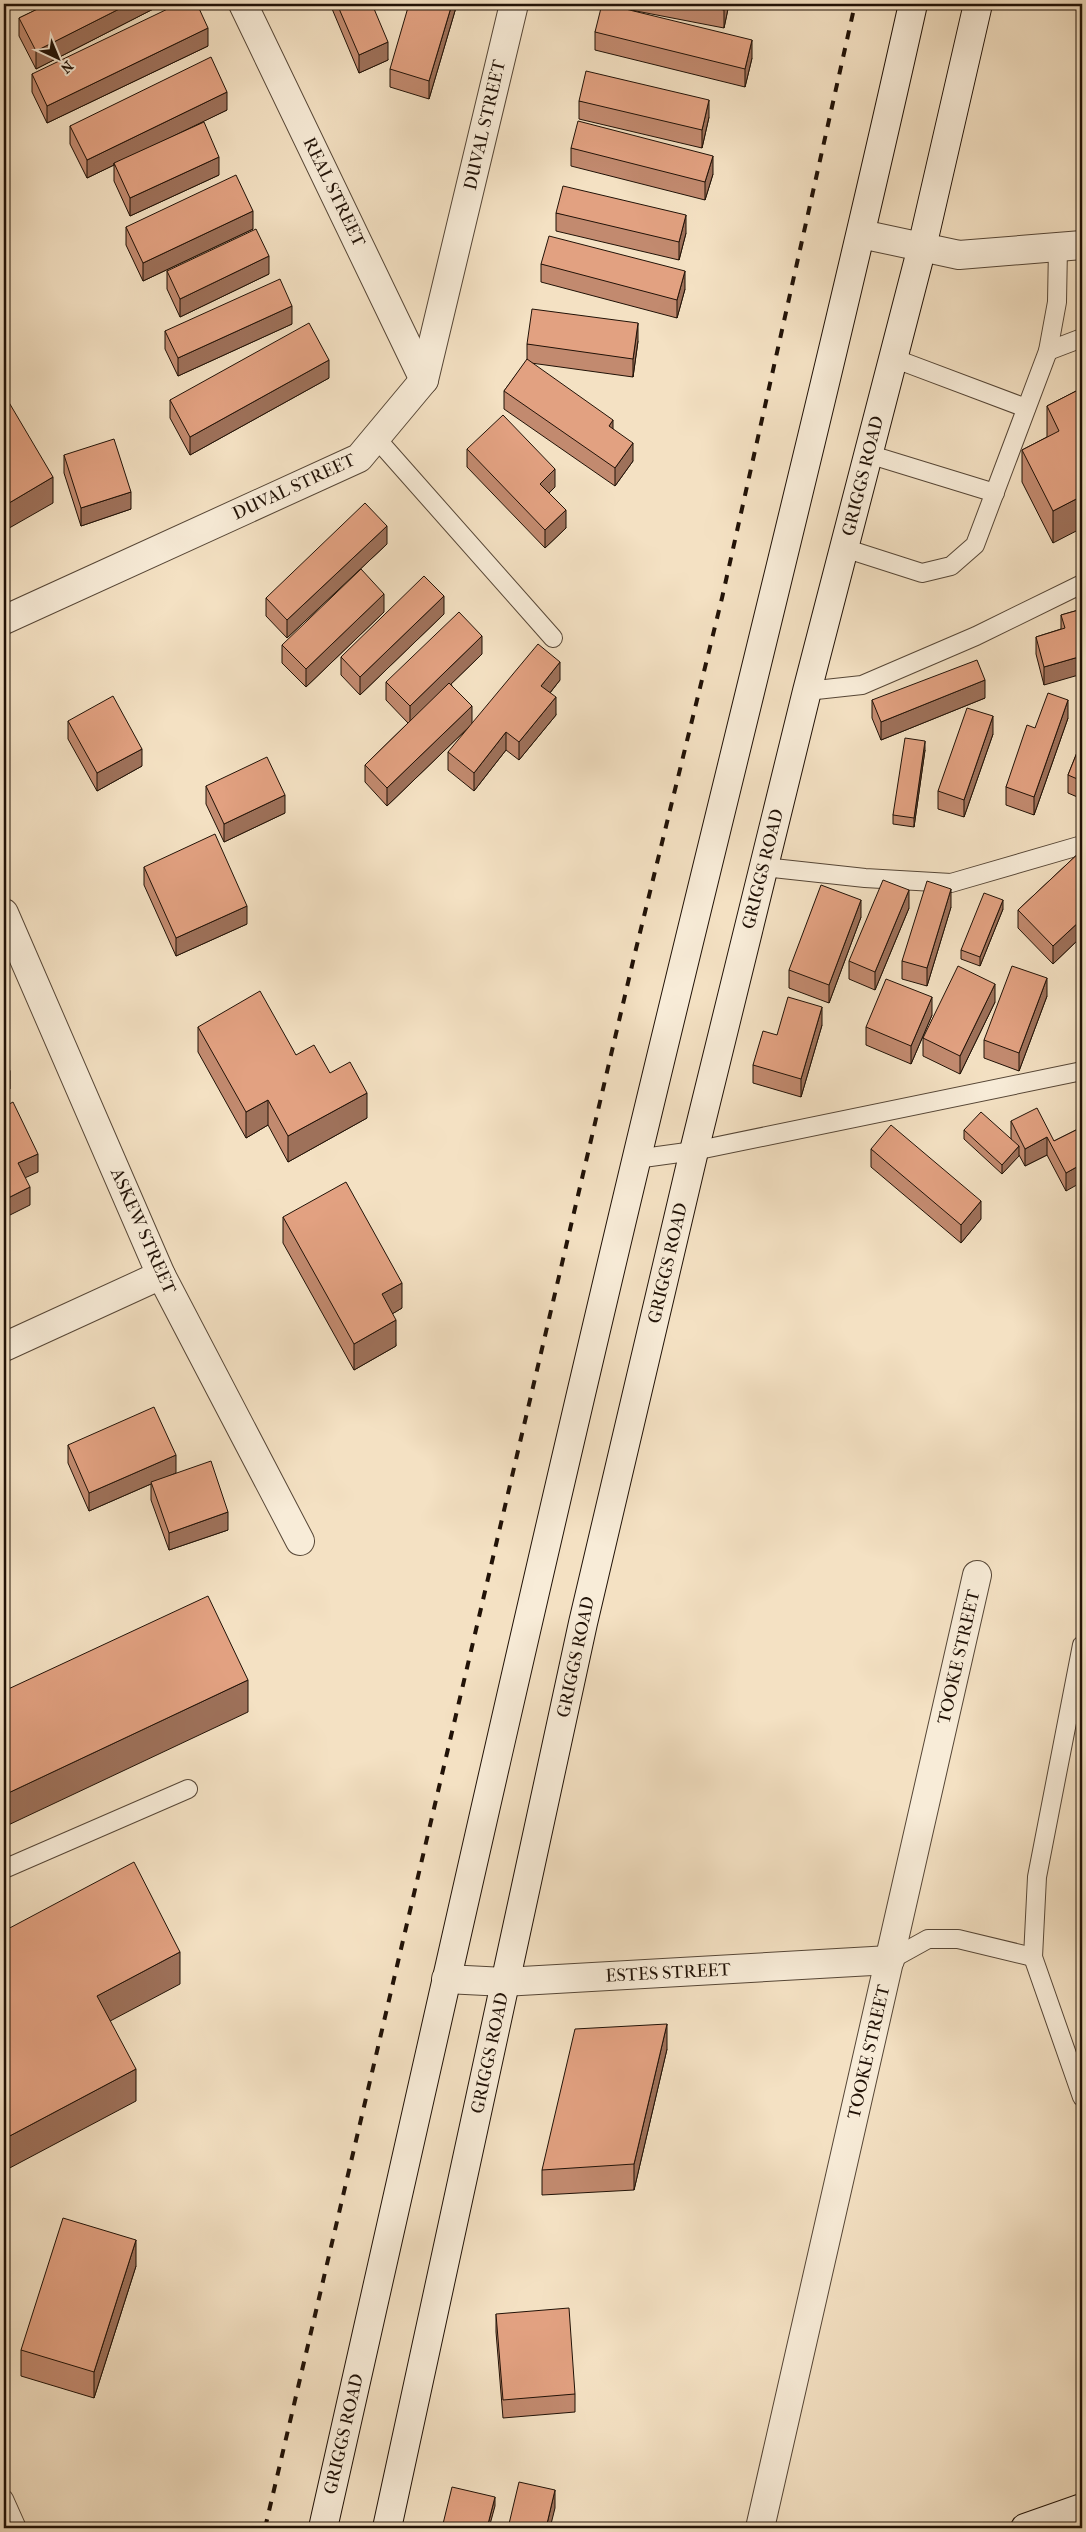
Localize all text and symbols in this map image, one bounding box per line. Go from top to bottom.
north arrow [32,32,82,82]
text: N [57,57,76,77]
street label: DUVAL STREET [460,57,510,192]
street label: REAL STREET [298,134,370,251]
street label: GRIGGS ROAD [838,414,888,538]
street label: DUVAL STREET [229,449,359,525]
street label: GRIGGS ROAD [738,807,788,931]
street label: ASKEW STREET [106,1164,180,1298]
street label: GRIGGS ROAD [644,1201,692,1325]
street label: TOOKE STREET [933,1587,985,1726]
street label: GRIGGS ROAD [553,1595,599,1719]
street label: ESTES STREET [605,1959,732,1987]
street label: TOOKE STREET [843,1982,895,2121]
street label: GRIGGS ROAD [467,1991,513,2115]
street label: GRIGGS ROAD [320,2372,368,2496]

